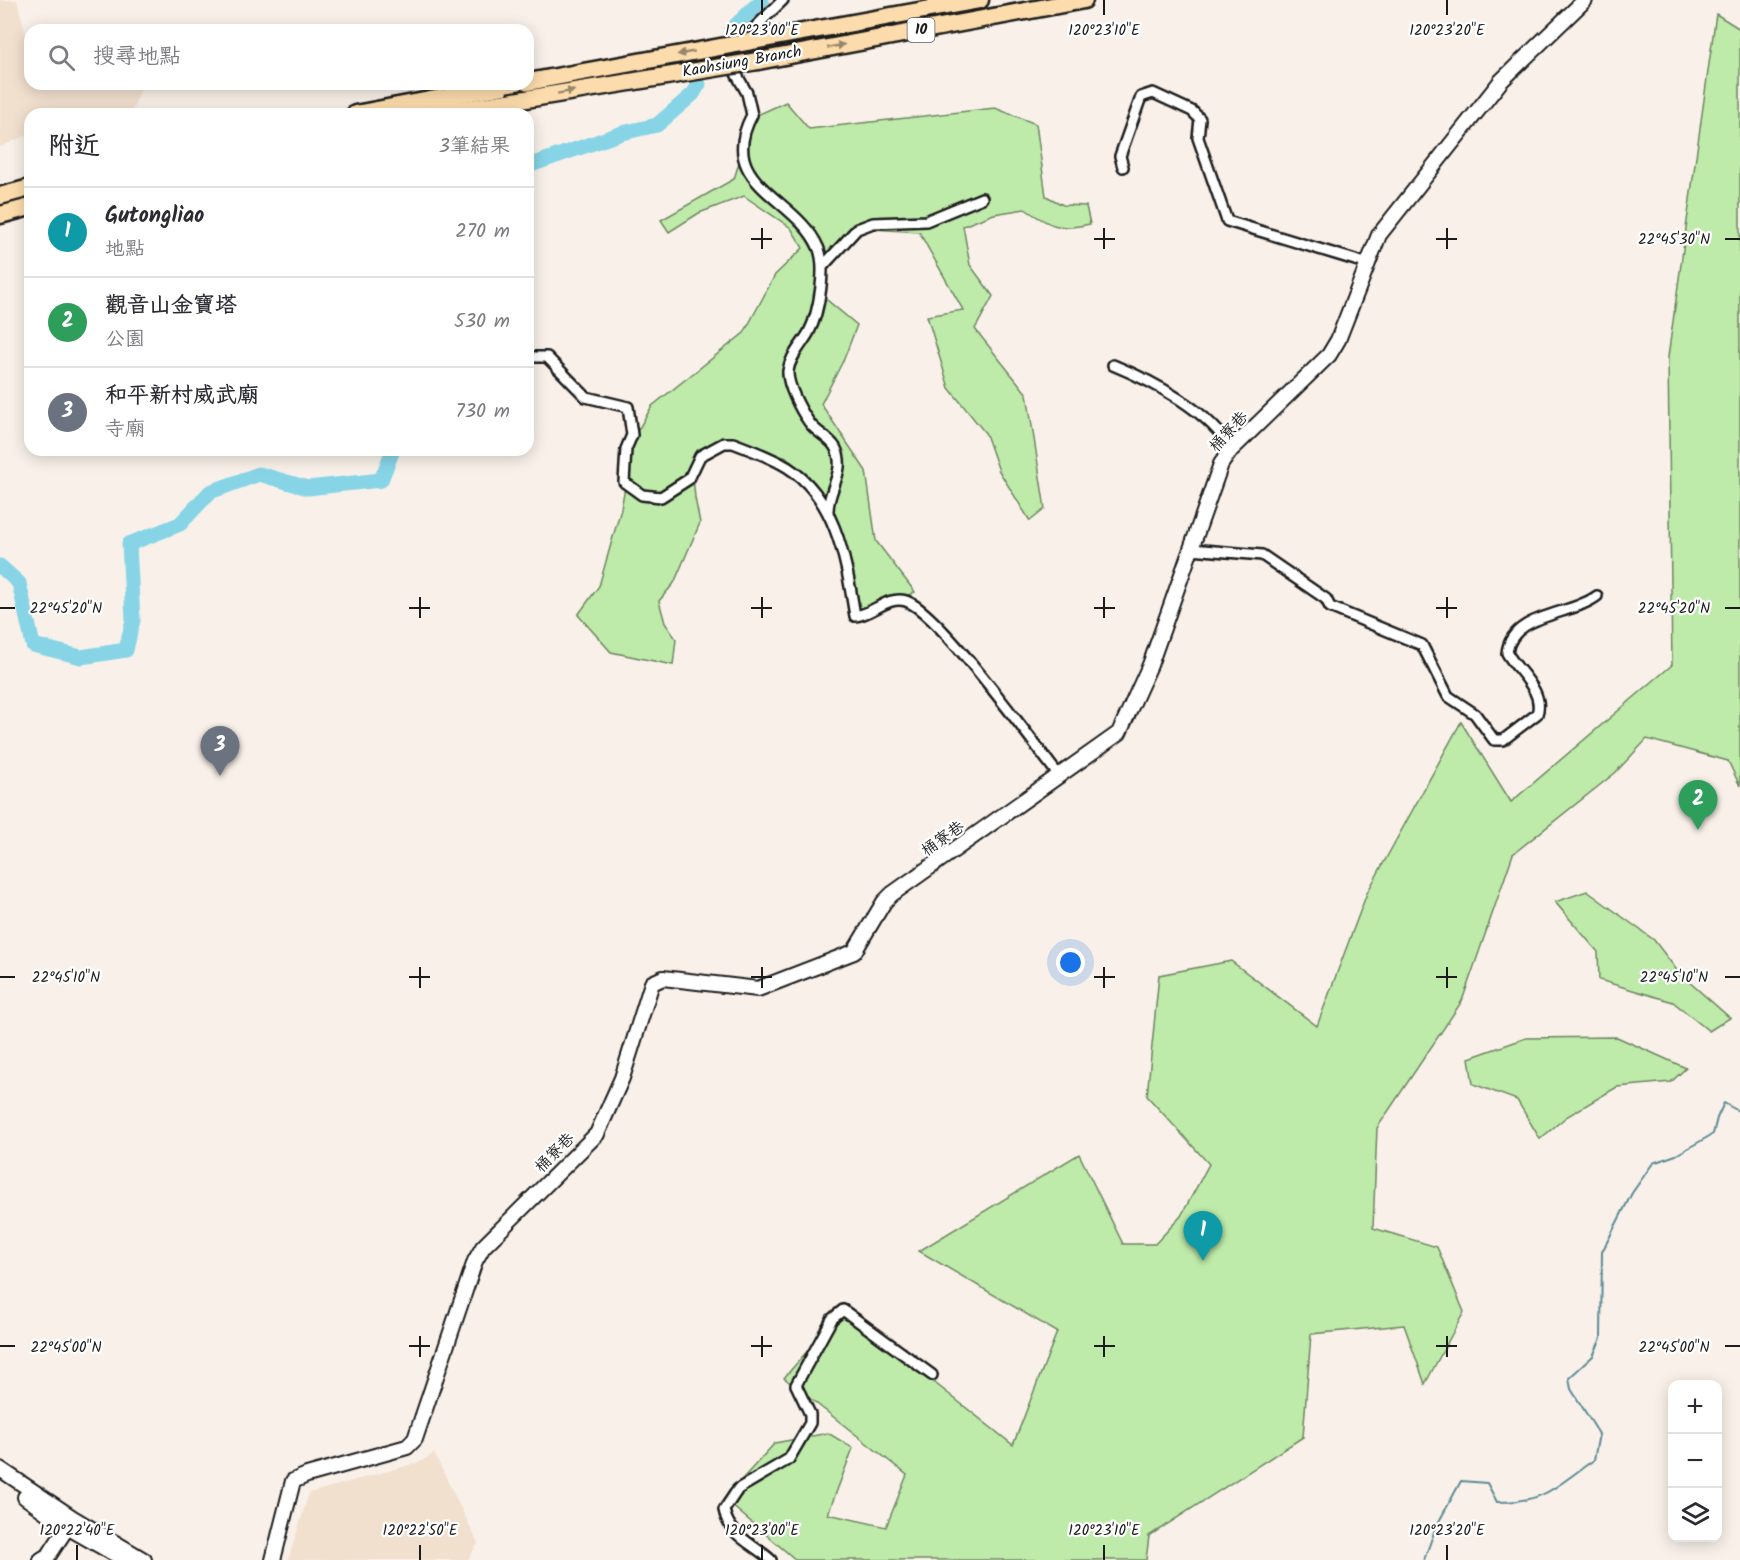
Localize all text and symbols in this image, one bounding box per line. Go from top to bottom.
road number: 10 [908,18,934,42]
text: 120°23'00"E [725,19,800,43]
text: 120°23'10"E [1068,19,1141,43]
text: 120°23'20"E [1409,19,1486,43]
search box [24,24,534,90]
street label: Kaohsiung Branch [680,39,804,85]
text: 搜尋地點 [93,40,181,75]
icon: search [45,41,78,74]
one-way arrow [827,41,846,50]
one-way arrow [676,49,695,58]
one-way arrow [557,87,576,96]
text: 附近 [48,126,100,168]
text: 3筆結果 [439,131,510,163]
text: Gutongliao [105,199,204,234]
text: 1 [64,216,71,248]
text: 270 m [455,216,510,248]
text: 22°45'30"N [1638,228,1710,252]
text: 地點 [105,234,145,266]
text: 觀音山金寶塔 [105,289,237,324]
text: 2 [62,306,73,338]
text: 530 m [454,306,510,338]
text: 公園 [105,324,145,356]
text: 和平新村威武廟 [105,379,259,414]
text: 3 [62,396,73,428]
text: 730 m [455,396,510,428]
street label: 桶寮巷 [1204,406,1254,458]
text: 寺廟 [105,414,145,446]
text: 22°45'20"N [30,597,102,621]
text: 22°45'20"N [1638,597,1710,621]
pin: 3 [200,726,240,776]
pin: 2 [1678,780,1718,830]
street label: 桶寮巷 [916,815,970,863]
your location [1056,948,1085,977]
text: 22°45'10"N [32,966,100,990]
text: 22°45'10"N [1640,966,1708,990]
street label: 桶寮巷 [529,1127,581,1179]
pin: 1 [1184,1212,1222,1261]
text: 22°45'00"N [30,1336,102,1360]
text: 22°45'00"N [1638,1336,1710,1360]
map controls [1668,1380,1722,1542]
button: + [1668,1380,1722,1434]
button: − [1668,1434,1722,1488]
button: layers [1668,1488,1722,1542]
text: 120°22'40"E [39,1519,116,1543]
text: 120°22'50"E [383,1519,459,1543]
text: 120°23'00"E [725,1519,800,1543]
text: 120°23'10"E [1068,1519,1141,1543]
text: 120°23'20"E [1409,1519,1486,1543]

